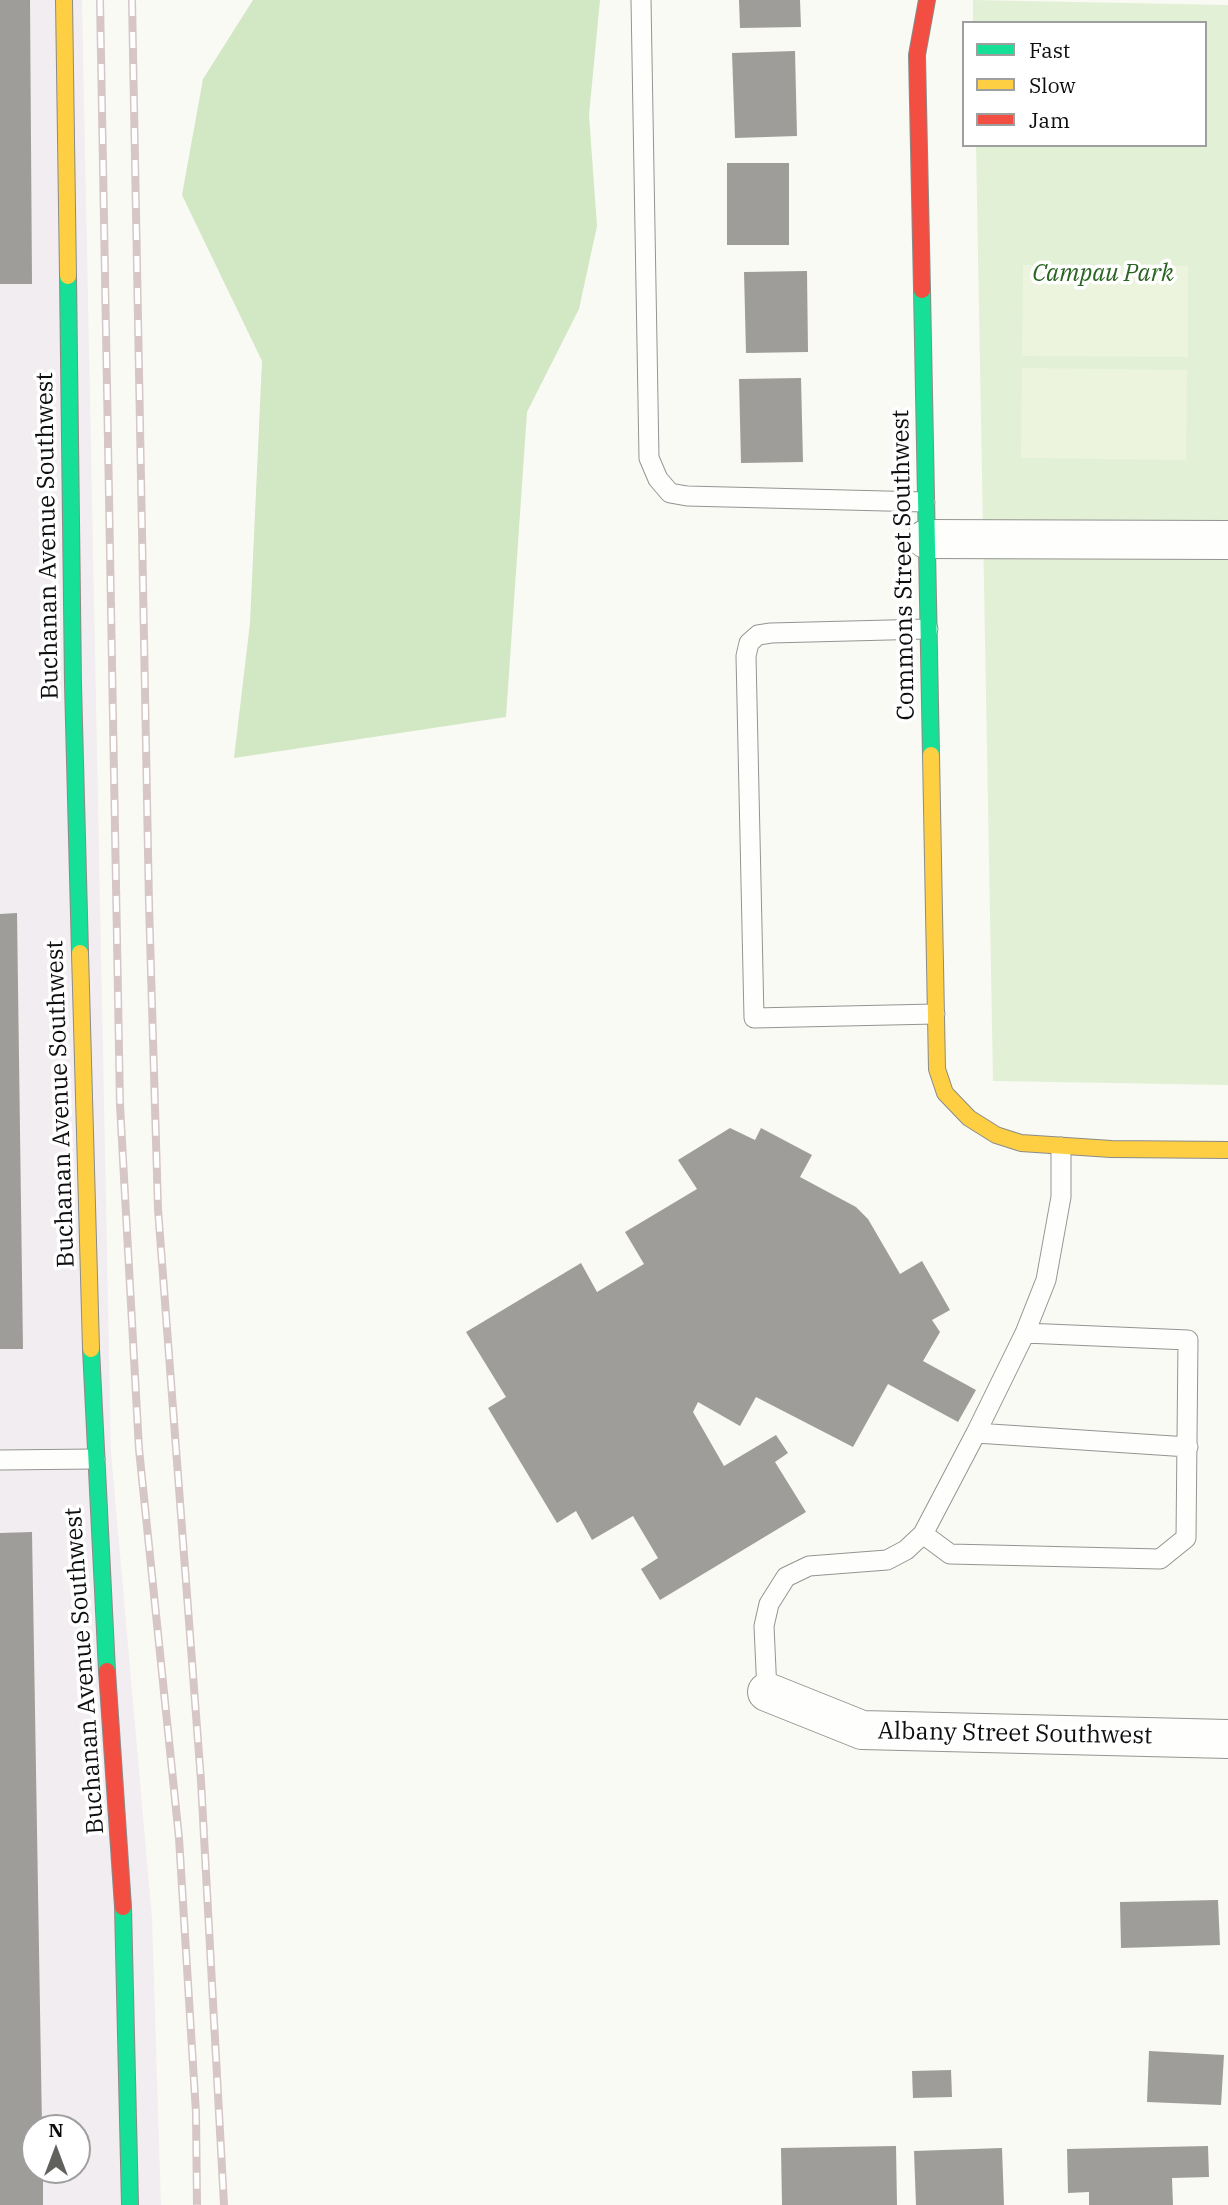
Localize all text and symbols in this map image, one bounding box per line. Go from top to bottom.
legend [962,21,1207,147]
text: Fast [1029,36,1070,64]
text: Slow [1029,71,1076,99]
text: Jam [1029,106,1070,134]
park label: Campau Park [1032,260,1174,288]
street label: Buchanan Avenue Southwest [31,372,65,700]
street label: Commons Street Southwest [887,409,921,721]
street label: Buchanan Avenue Southwest [41,940,81,1268]
street label: Buchanan Avenue Southwest [59,1507,111,1835]
street label: Albany Street Southwest [877,1717,1153,1751]
north arrow [21,2114,91,2184]
text: N [48,2118,64,2142]

